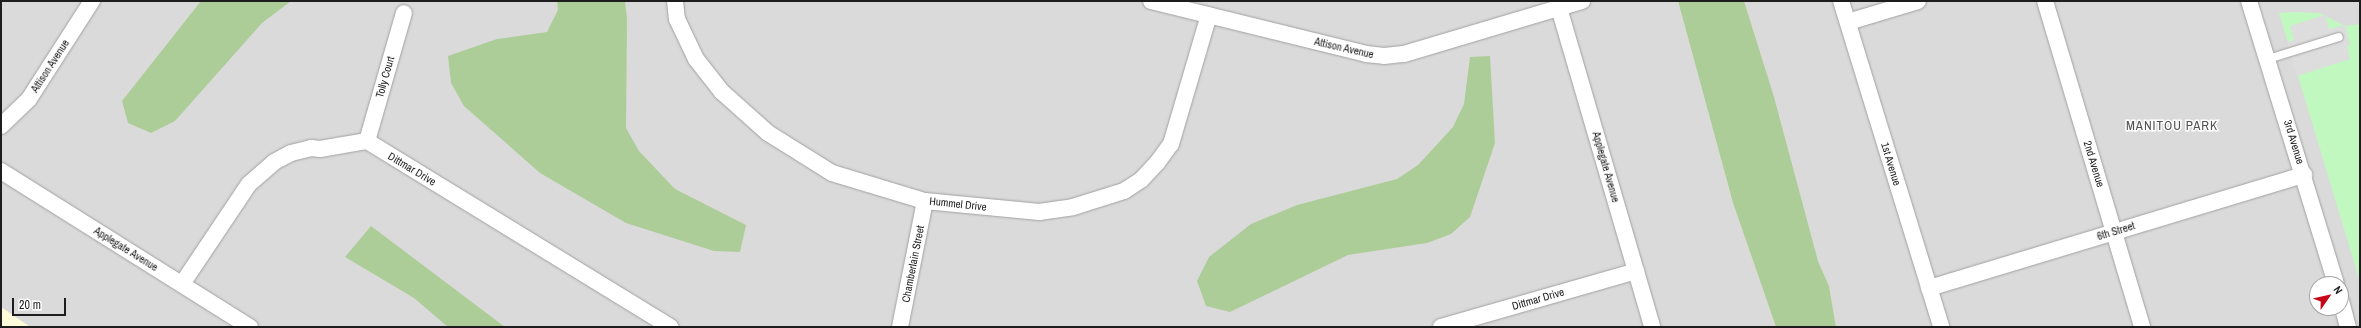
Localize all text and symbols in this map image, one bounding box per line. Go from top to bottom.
street label: Attison Avenue [1313,35,1375,61]
street label: Attison Avenue [28,37,72,95]
street label: Tolly Court [373,55,397,99]
district label: MANITOU PARK [2126,118,2218,134]
street label: 3rd Avenue [2281,118,2307,166]
street label: Applegate Avenue [1590,130,1622,204]
street label: 2nd Avenue [2081,139,2107,189]
street label: 1st Avenue [1878,141,1904,187]
street label: Dittmar Drive [386,150,438,188]
street label: Hummel Drive [929,194,987,214]
street label: 6th Street [2095,219,2137,243]
street label: Applegate Avenue [91,224,161,274]
street label: Chamberlain Street [899,224,927,304]
north arrow [2309,276,2349,316]
text: N [2330,283,2346,296]
street label: Dittmar Drive [1510,285,1566,313]
scale bar [14,290,68,316]
text: 20 m [19,297,41,313]

